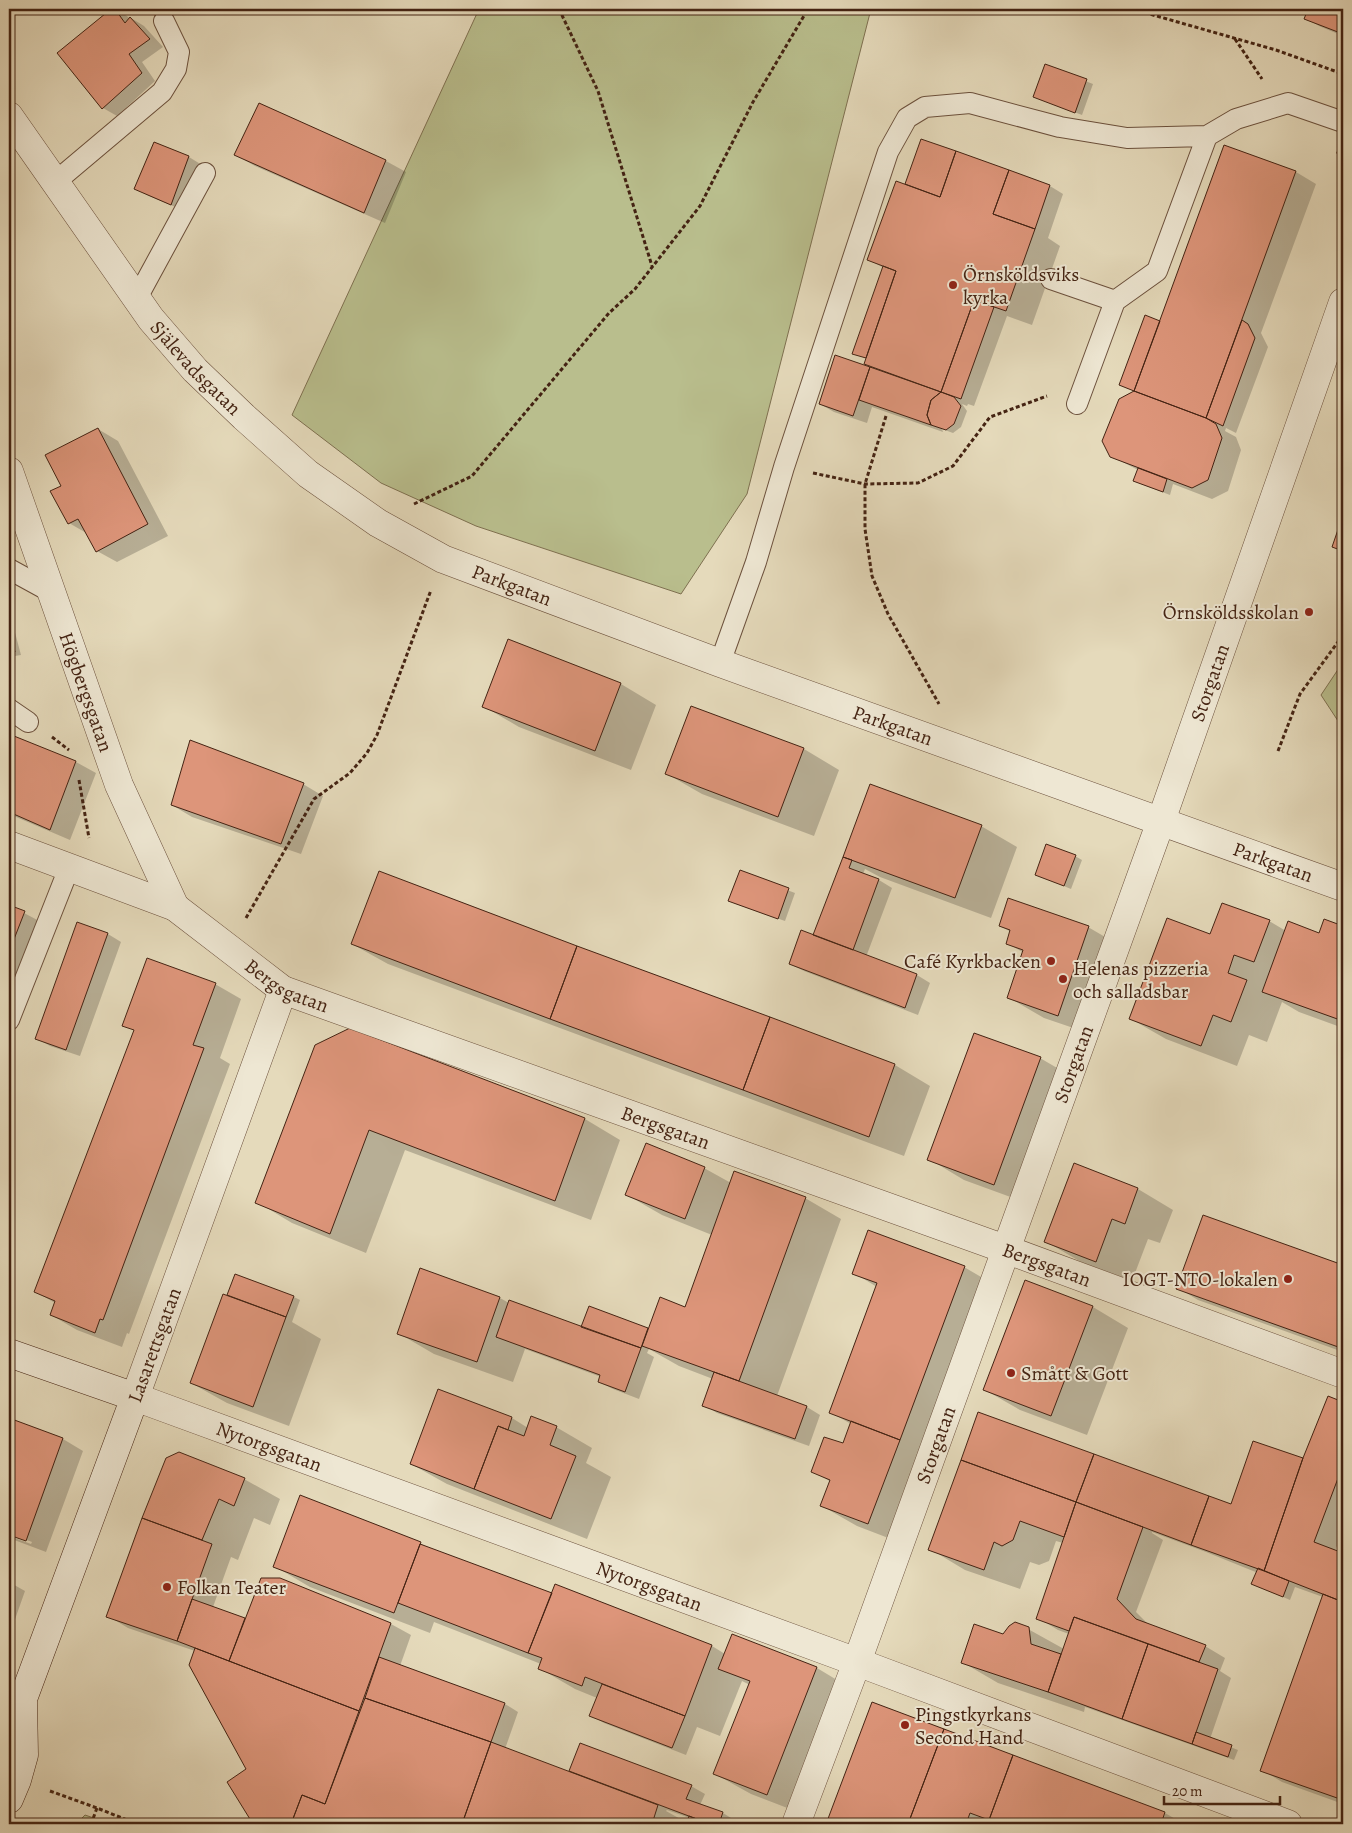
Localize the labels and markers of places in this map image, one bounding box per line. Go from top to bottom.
place label: Örnsköldsviks kyrka [963,261,1079,311]
marker: Örnsköldsviks kyrka [947,279,959,291]
place label: Örnsköldsskolan [1163,599,1299,626]
marker: Örnsköldsskolan [1303,606,1315,618]
place label: Café Kyrkbacken [904,948,1041,975]
marker: Café Kyrkbacken [1045,955,1057,967]
place label: Helenas pizzeria och salladsbar [1073,955,1210,1005]
marker: Helenas pizzeria och salladsbar [1057,973,1069,985]
place label: IOGT-NTO-lokalen [1122,1266,1278,1293]
marker: IOGT-NTO-lokalen [1282,1273,1294,1285]
place label: Smått & Gott [1021,1360,1129,1387]
marker: Smått & Gott [1005,1367,1017,1379]
place label: Folkan Teater [177,1574,287,1601]
marker: Folkan Teater [161,1581,173,1593]
place label: Pingstkyrkans Second Hand [915,1701,1031,1751]
marker: Pingstkyrkans Second Hand [899,1719,911,1731]

